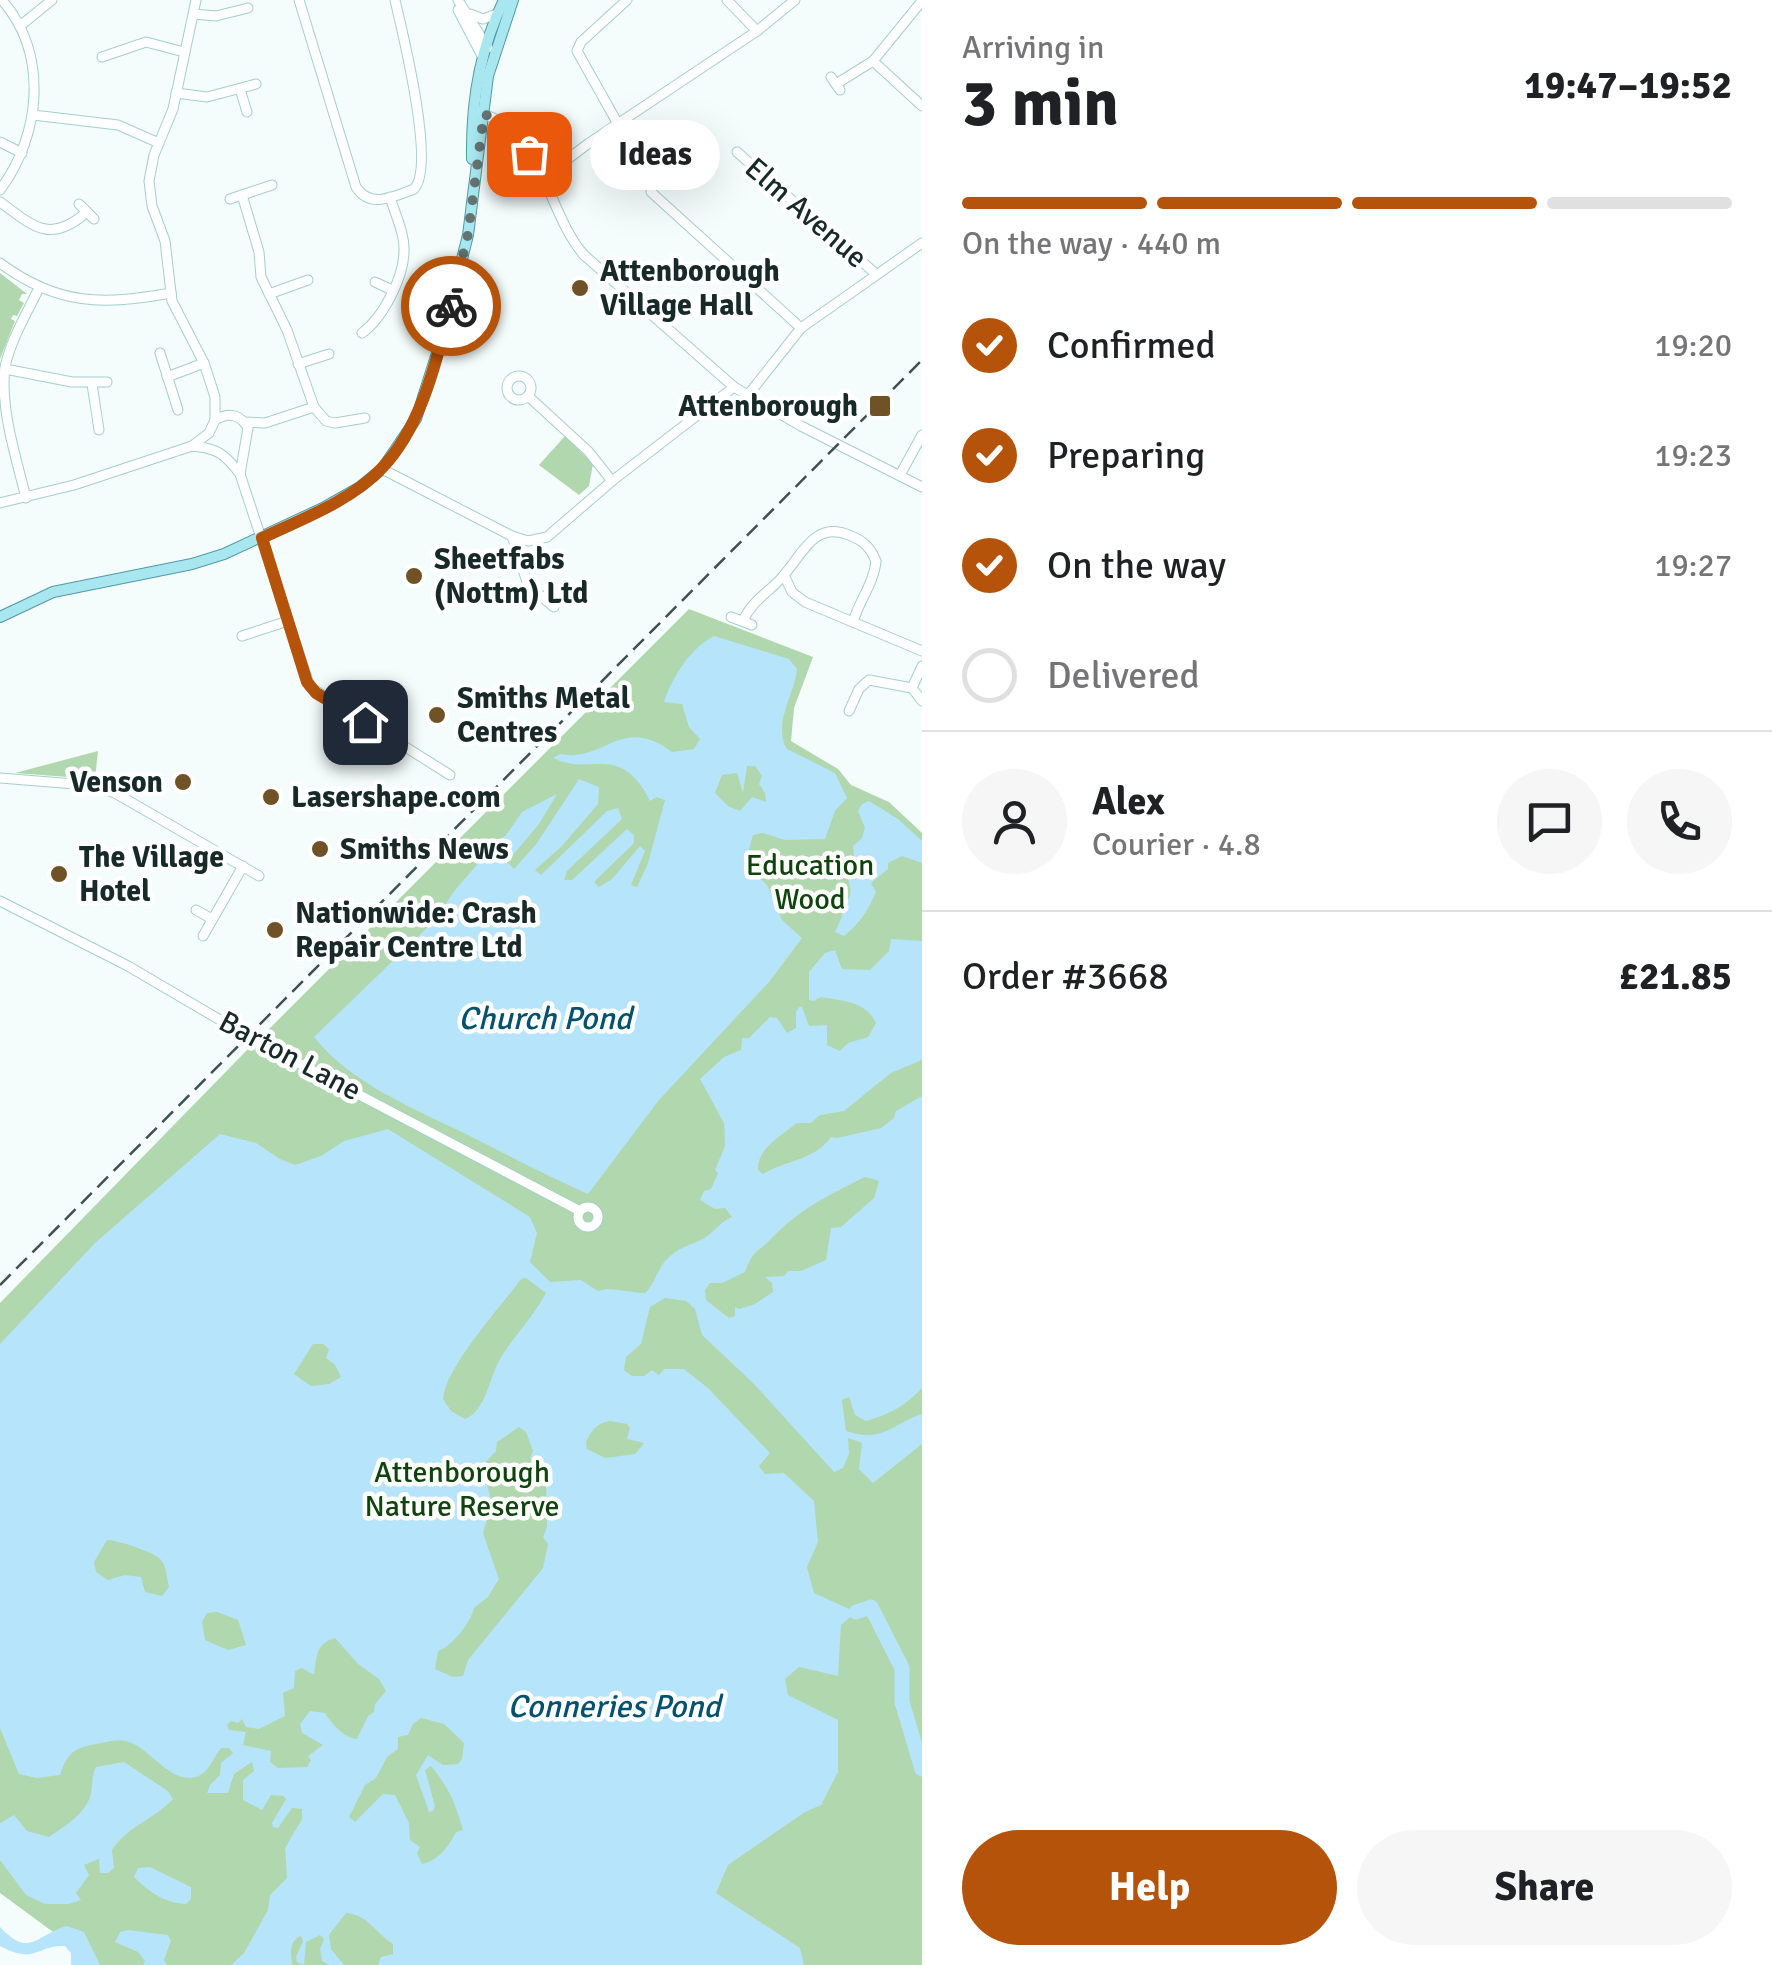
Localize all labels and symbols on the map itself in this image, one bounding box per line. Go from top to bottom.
pin [487,112,572,197]
callout: Ideas [589,119,719,189]
street label: Elm Avenue [737,150,875,276]
place label: Attenborough Village Hall [600,253,780,324]
courier [401,256,501,356]
marker: Attenborough Village Hall [569,277,591,299]
place label: Attenborough [678,388,858,425]
marker: Attenborough [867,393,893,419]
place label: Sheetfabs (Nottm) Ltd [434,541,588,612]
marker: Sheetfabs (Nottm) Ltd [403,565,425,587]
pin [323,680,408,765]
place label: Smiths Metal Centres [457,680,630,751]
marker: Smiths Metal Centres [426,704,448,726]
place label: Venson [70,764,163,801]
marker: Venson [172,771,194,793]
place label: Lasershape.com [291,779,501,816]
marker: Lasershape.com [260,786,282,808]
place label: Smiths News [340,831,509,868]
marker: Smiths News [309,838,331,860]
place label: The Village Hotel [79,839,224,910]
park label: Education Wood [746,847,874,918]
marker: The Village Hotel [48,863,70,885]
place label: Nationwide: Crash Repair Centre Ltd [295,895,537,966]
marker: Nationwide: Crash Repair Centre Ltd [264,919,286,941]
water label: Church Pond [458,999,636,1038]
street label: Barton Lane [213,1003,367,1109]
park label: Attenborough Nature Reserve [364,1454,560,1525]
water label: Conneries Pond [507,1687,725,1726]

